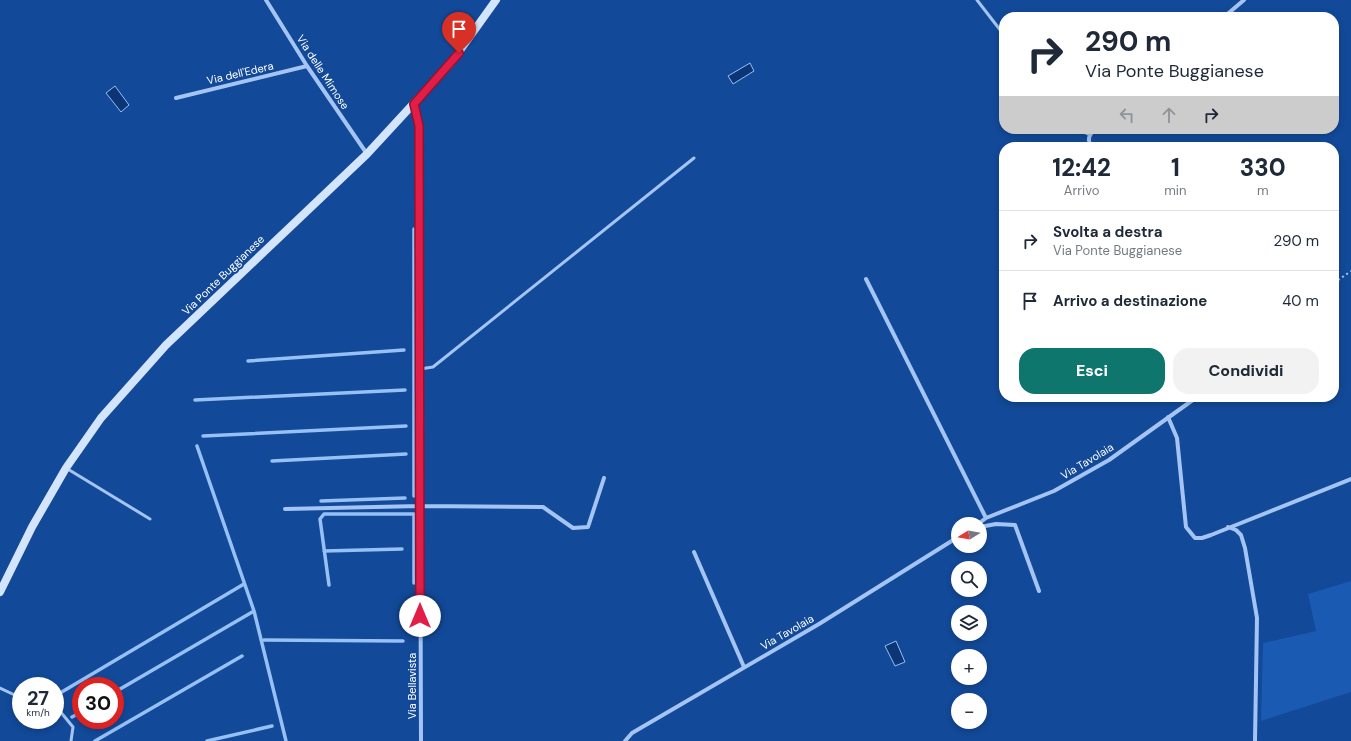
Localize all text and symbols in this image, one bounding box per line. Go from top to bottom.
pin [442,12,476,53]
icon: arrive [448,18,470,40]
text: 290 m [1085,23,1171,60]
icon: right [1019,28,1071,80]
street label: Via delle Mimose [294,32,352,112]
street label: Via dell'Edera [205,59,275,87]
text: Via Ponte Buggianese [1085,59,1264,83]
icon: left [1116,104,1138,126]
icon: ahead [1158,104,1180,126]
icon: right [1200,104,1222,126]
text: 12:42 [1052,152,1111,183]
text: 1 [1171,152,1180,183]
text: 330 [1240,152,1286,183]
text: Arrivo [1064,182,1099,199]
text: min [1164,182,1186,199]
text: m [1257,182,1268,199]
text: Svolta a destra [1053,222,1163,242]
icon: right [1019,230,1041,252]
text: 290 m [1273,231,1319,251]
street label: Via Ponte Buggianese [179,232,267,318]
text: Via Ponte Buggianese [1053,242,1182,259]
icon: arrive [1019,290,1041,312]
text: Arrivo a destinazione [1053,291,1207,311]
text: 40 m [1282,291,1319,311]
button: Esci [1019,348,1165,394]
button: Condividi [1173,348,1319,394]
street label: Via Tavolaia [1058,440,1116,482]
north arrow [951,517,987,553]
map controls [951,517,987,729]
button: search [951,561,987,597]
position arrow [399,595,441,637]
button: layers [951,605,987,641]
street label: Via Tavolaia [758,611,816,653]
button: + [951,649,987,685]
street label: Via Bellavista [405,653,419,719]
speed limit sign: 30 [72,677,124,729]
text: 27 [27,685,49,711]
button: − [951,693,987,729]
text: km/h [26,706,50,719]

